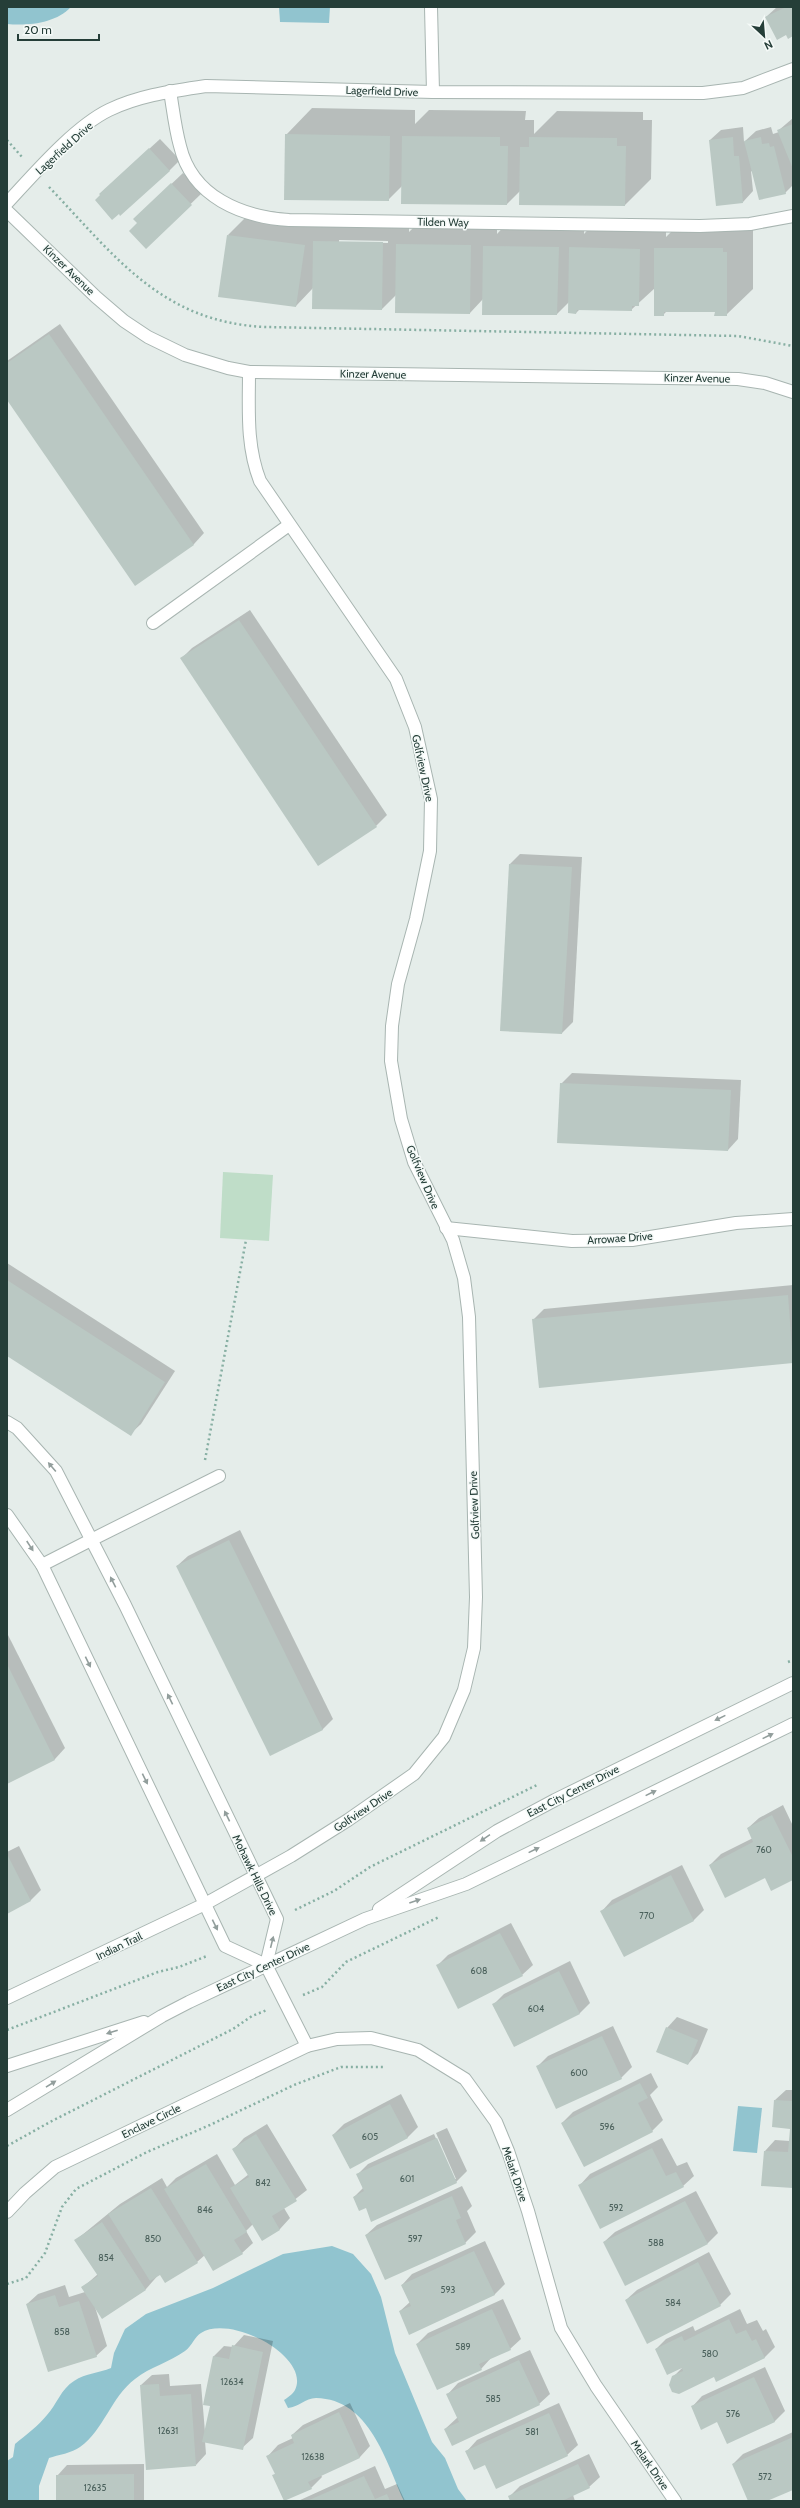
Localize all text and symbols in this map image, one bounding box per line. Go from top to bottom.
scale bar [18,16,99,42]
north arrow [744,16,784,56]
text: 20 m [24,22,52,37]
text: N [762,37,775,53]
street label: Lagerfield Drive [345,83,419,99]
street label: Lagerfield Drive [32,118,96,178]
street label: Tilden Way [417,215,469,229]
street label: Kinzer Avenue [40,242,98,298]
street label: Kinzer Avenue [340,366,407,382]
street label: Kinzer Avenue [664,370,731,386]
street label: Golfview Drive [409,733,437,803]
street label: Golfview Drive [403,1143,443,1211]
street label: Arrowae Drive [587,1229,654,1247]
one-way arrow [48,1462,56,1473]
street label: Golfview Drive [466,1470,482,1539]
one-way arrow [26,1540,33,1552]
one-way arrow [110,1576,116,1588]
one-way arrow [85,1656,91,1668]
one-way arrow [167,1693,173,1704]
one-way arrow [714,1715,726,1722]
one-way arrow [762,1733,773,1739]
street label: East City Center Drive [525,1762,622,1820]
one-way arrow [142,1774,148,1785]
street label: Golfview Drive [331,1785,395,1835]
one-way arrow [645,1790,657,1796]
one-way arrow [224,1810,230,1821]
street label: Mohawk Hills Drive [229,1832,281,1918]
one-way arrow [480,1835,491,1842]
house number: 760 [756,1844,772,1855]
one-way arrow [528,1847,540,1853]
one-way arrow [409,1898,421,1904]
house number: 770 [639,1910,655,1921]
one-way arrow [212,1920,218,1931]
street label: Indian Trail [94,1929,145,1963]
one-way arrow [269,1936,275,1948]
street label: East City Center Drive [214,1939,312,1995]
house number: 608 [471,1965,487,1976]
house number: 604 [528,2003,544,2014]
one-way arrow [105,2029,117,2035]
house number: 600 [570,2067,588,2078]
one-way arrow [45,2080,57,2087]
street label: Enclave Circle [119,2100,183,2141]
house number: 596 [599,2121,615,2132]
house number: 605 [362,2131,378,2142]
street label: Melark Drive [499,2144,531,2204]
house number: 601 [400,2173,414,2184]
house number: 842 [255,2177,271,2188]
house number: 592 [609,2202,624,2213]
house number: 846 [197,2204,213,2215]
house number: 850 [145,2233,161,2244]
house number: 597 [408,2233,423,2244]
house number: 588 [648,2237,664,2248]
house number: 854 [98,2252,114,2263]
house number: 593 [441,2284,456,2295]
house number: 584 [665,2297,681,2308]
house number: 858 [54,2326,70,2337]
house number: 589 [455,2341,471,2352]
house number: 580 [702,2348,718,2359]
house number: 12634 [221,2376,243,2387]
house number: 585 [485,2393,501,2404]
house number: 576 [726,2408,740,2419]
house number: 12631 [158,2425,178,2436]
house number: 581 [525,2426,539,2437]
street label: Melark Drive [628,2437,673,2493]
house number: 12638 [301,2451,325,2462]
house number: 572 [758,2471,772,2482]
house number: 12635 [84,2482,106,2493]

